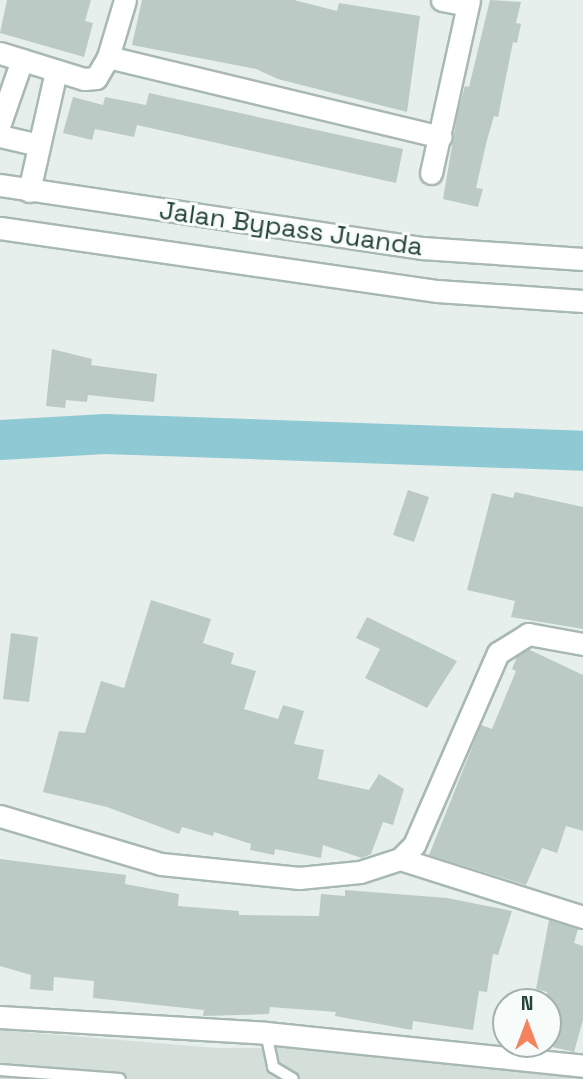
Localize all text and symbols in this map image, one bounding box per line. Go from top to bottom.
street label: Jalan Bypass Juanda [157,195,425,263]
north arrow [492,988,562,1058]
text: N [521,991,533,1016]

